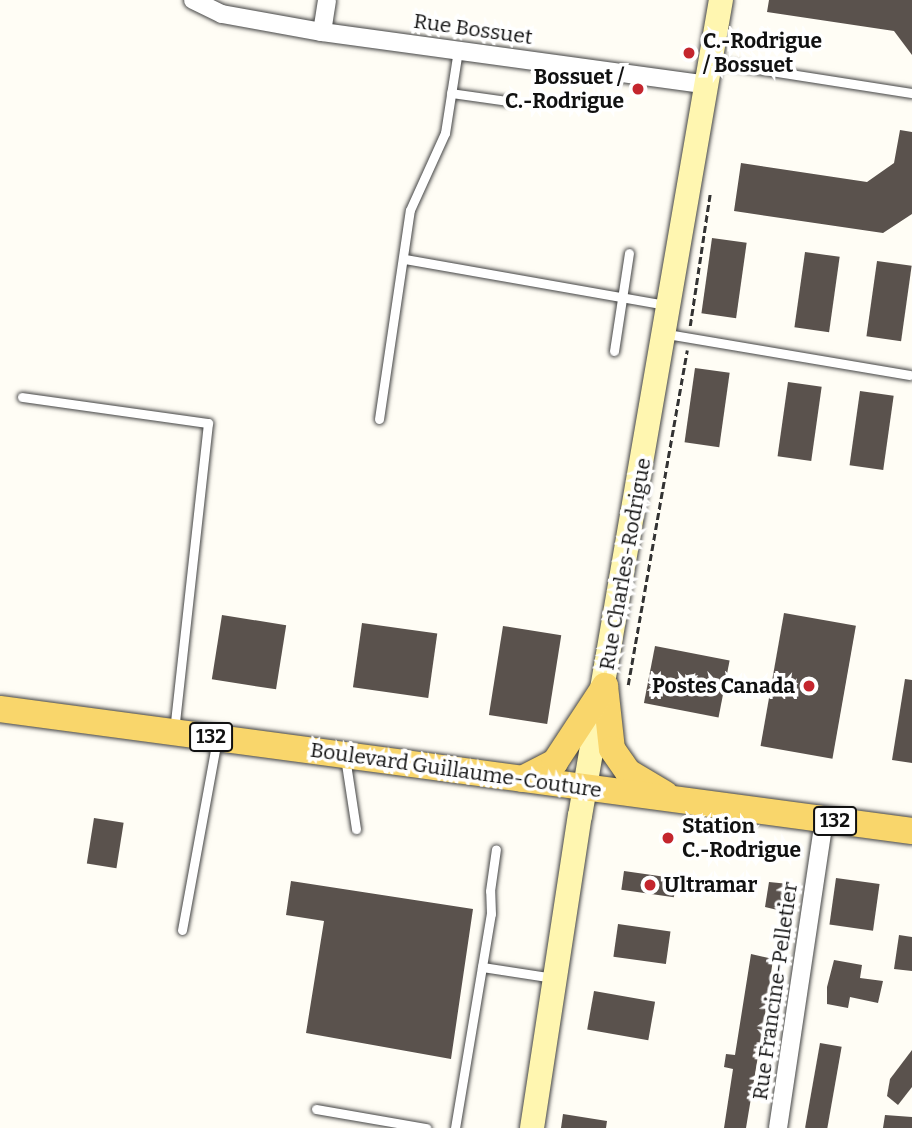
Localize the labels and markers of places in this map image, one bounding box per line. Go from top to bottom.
place label: C.-Rodrigue / Bossuet [703,28,822,78]
marker: C.-Rodrigue / Bossuet [681,45,697,61]
place label: Bossuet / C.-Rodrigue [505,64,624,114]
marker: Bossuet / C.-Rodrigue [630,81,646,97]
place label: Postes Canada [652,673,795,699]
marker: Postes Canada [801,678,817,694]
place label: Station C.-Rodrigue [682,813,801,863]
marker: Station C.-Rodrigue [660,830,676,846]
place label: Ultramar [664,872,757,898]
marker: Ultramar [642,877,658,893]

